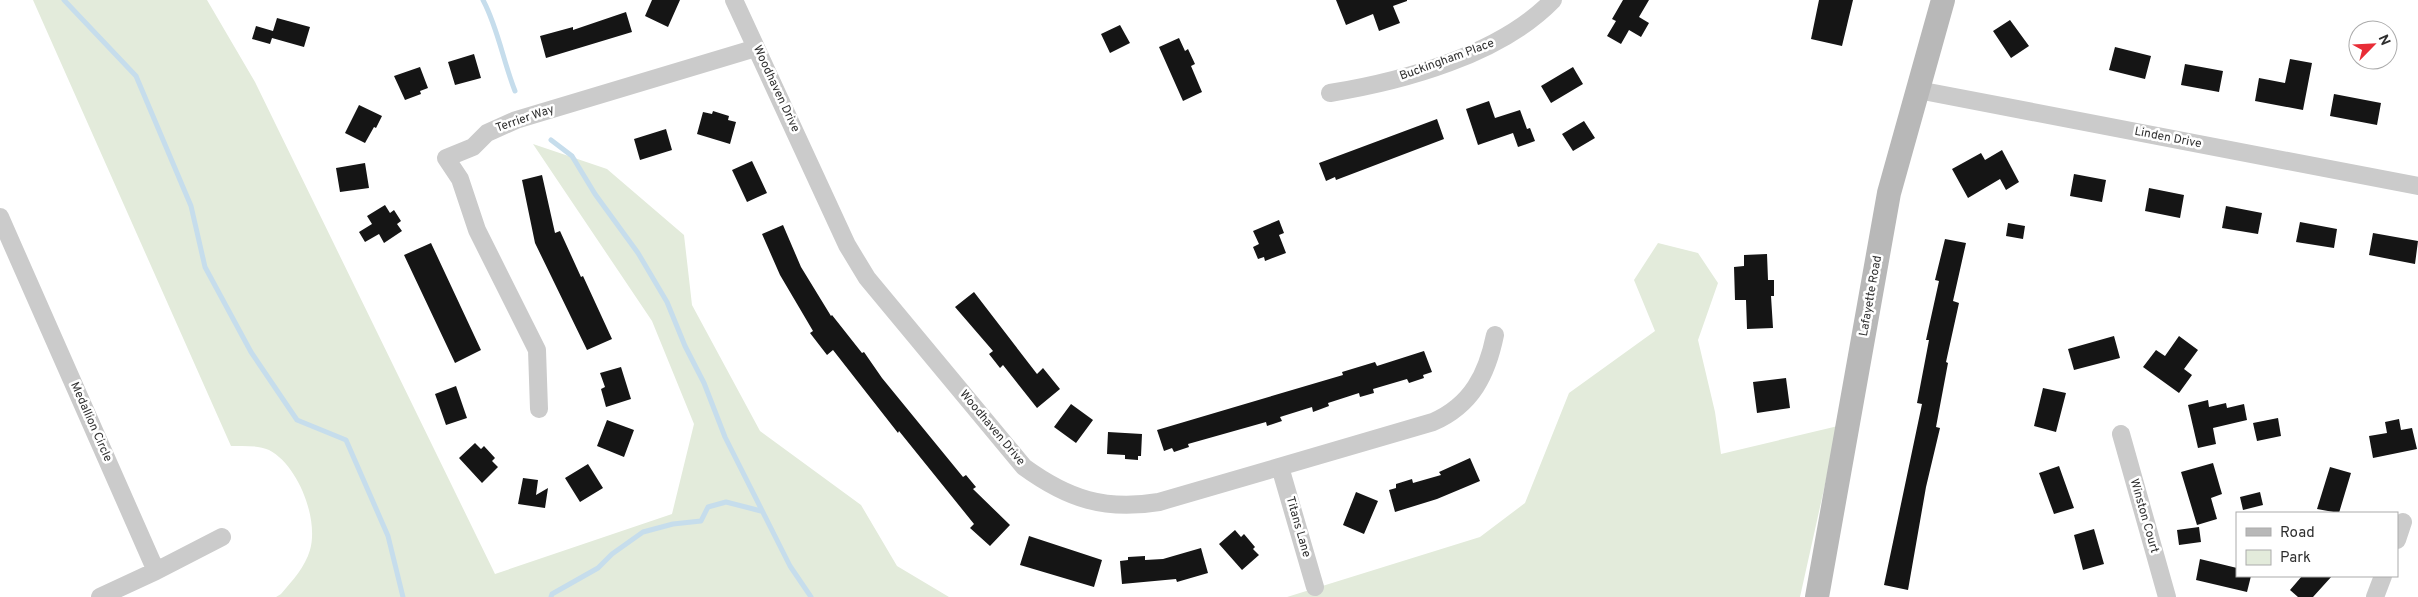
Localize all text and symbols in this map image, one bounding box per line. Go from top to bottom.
north arrow [2348,20,2398,70]
text: N [2374,32,2393,48]
street label: Buckingham Place [1397,35,1497,85]
street label: Woodhaven Drive [749,43,803,135]
street label: Terrier Way [494,102,556,136]
street label: Linden Drive [2133,124,2203,152]
street label: Lafayette Road [1856,254,1886,338]
street label: Medallion Circle [66,380,116,464]
street label: Woodhaven Drive [956,387,1028,469]
street label: Winston Court [2126,477,2162,555]
street label: Titans Lane [1282,495,1314,559]
legend [2236,512,2398,577]
text: Road [2280,524,2315,543]
text: Park [2280,549,2311,568]

